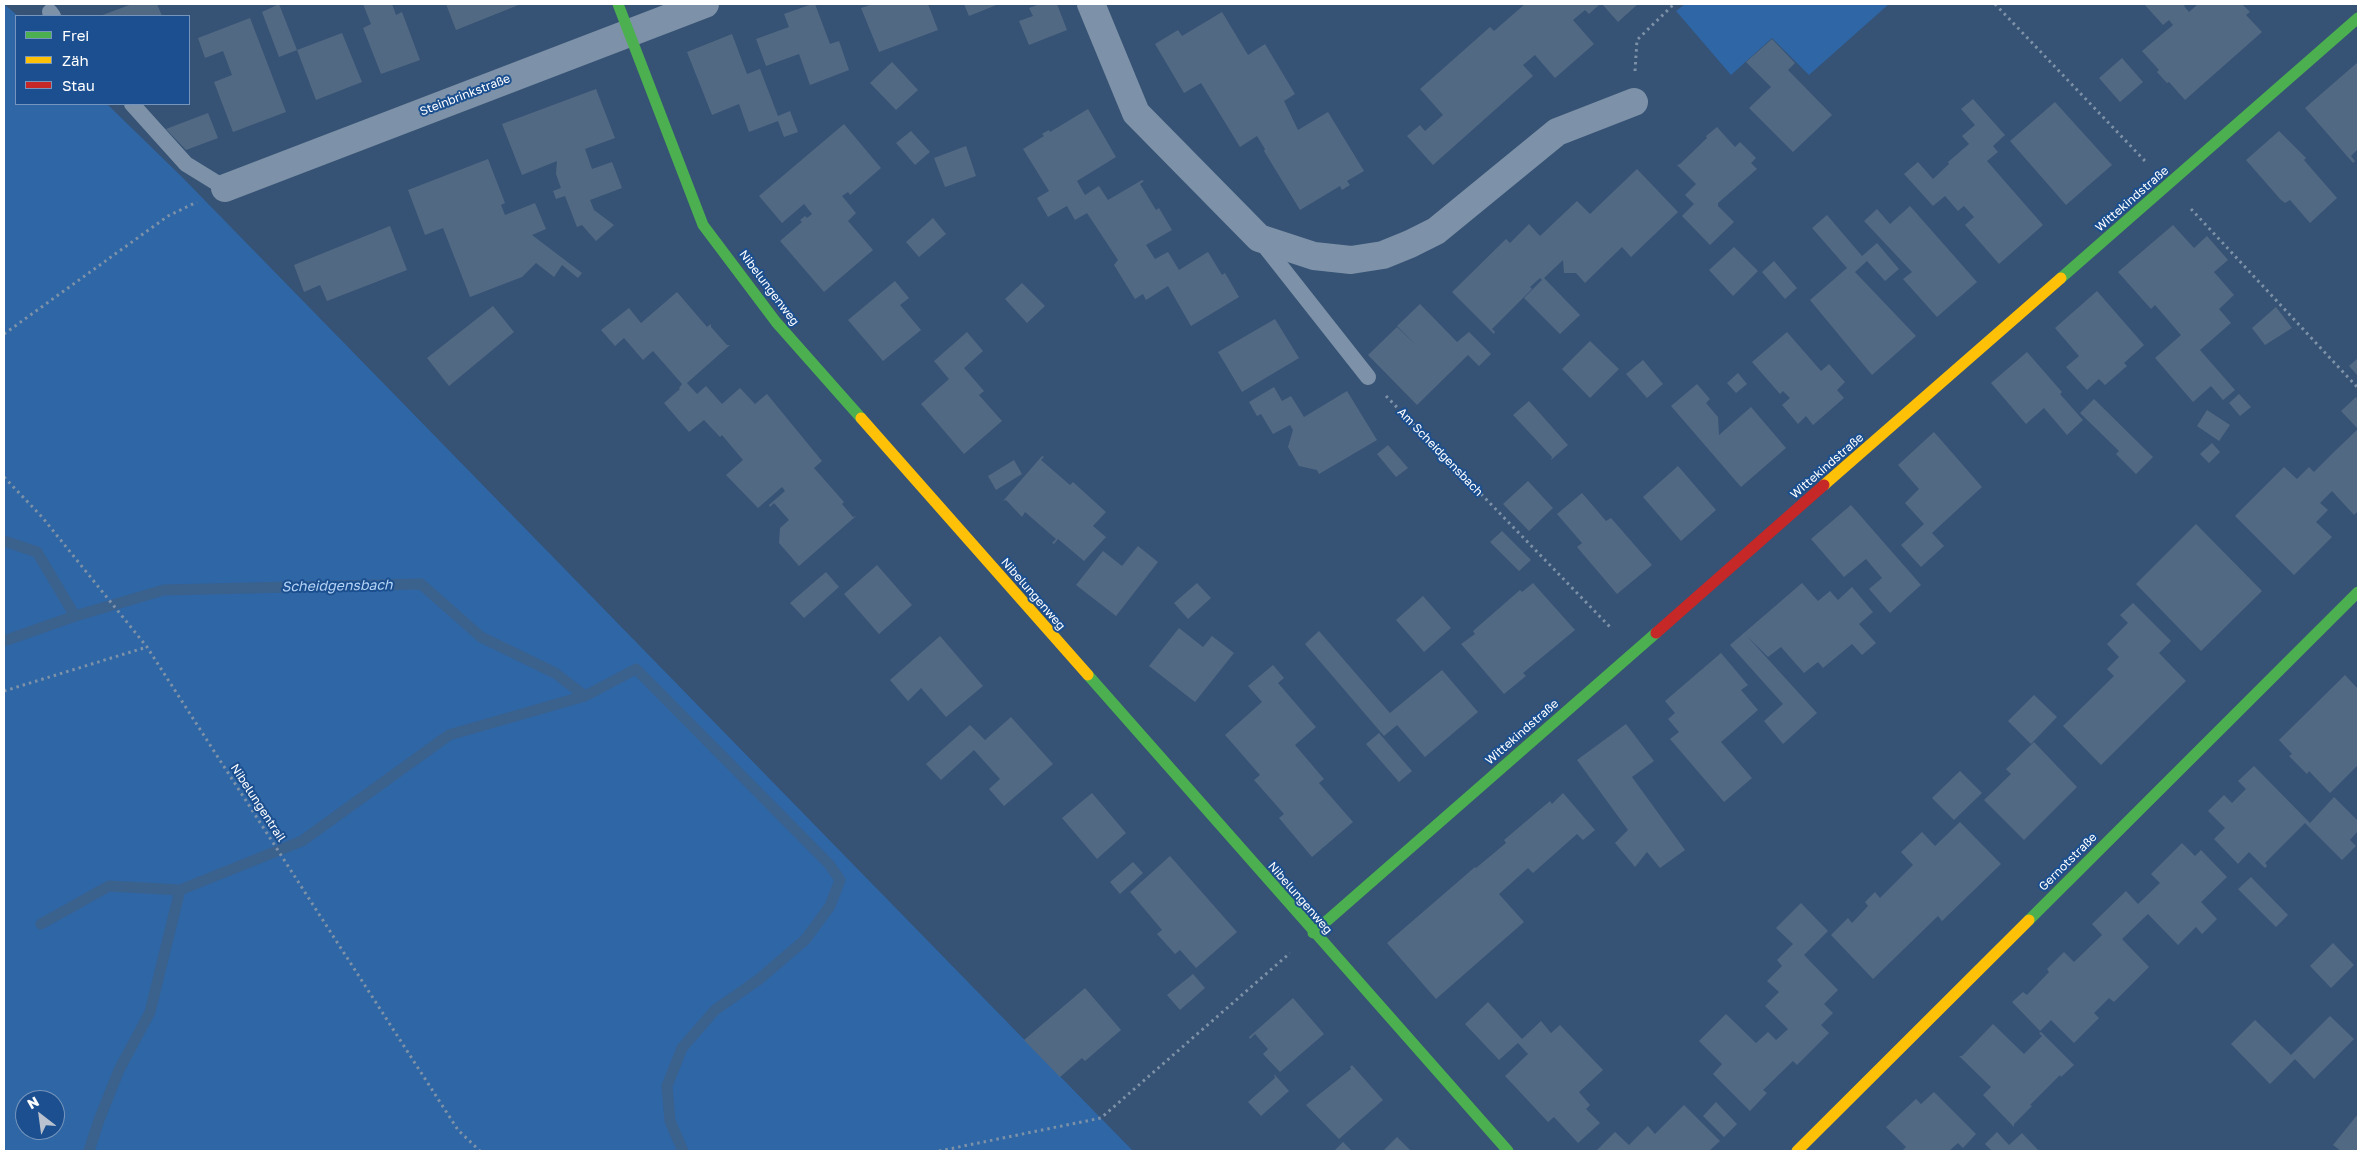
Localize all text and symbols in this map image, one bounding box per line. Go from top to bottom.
legend [15,15,190,105]
text: Frei [62,26,89,44]
text: Zäh [62,51,89,69]
street label: Steinbrinkstraße [418,71,512,119]
text: Stau [62,76,95,94]
street label: Wittekindstraße [2092,163,2172,235]
street label: Nibelungenweg [736,247,802,329]
street label: Am Scheidgensbach [1394,405,1486,499]
street label: Wittekindstraße [1787,430,1867,502]
street label: Nibelungenweg [998,555,1068,633]
water label: Scheidgensbach [281,577,393,595]
street label: Wittekindstraße [1482,696,1562,768]
street label: Nibelungentrail [227,761,289,845]
street label: Gernotstraße [2036,830,2100,894]
street label: Nibelungenweg [1265,859,1335,937]
north arrow [15,1090,65,1140]
text: N [24,1092,42,1112]

